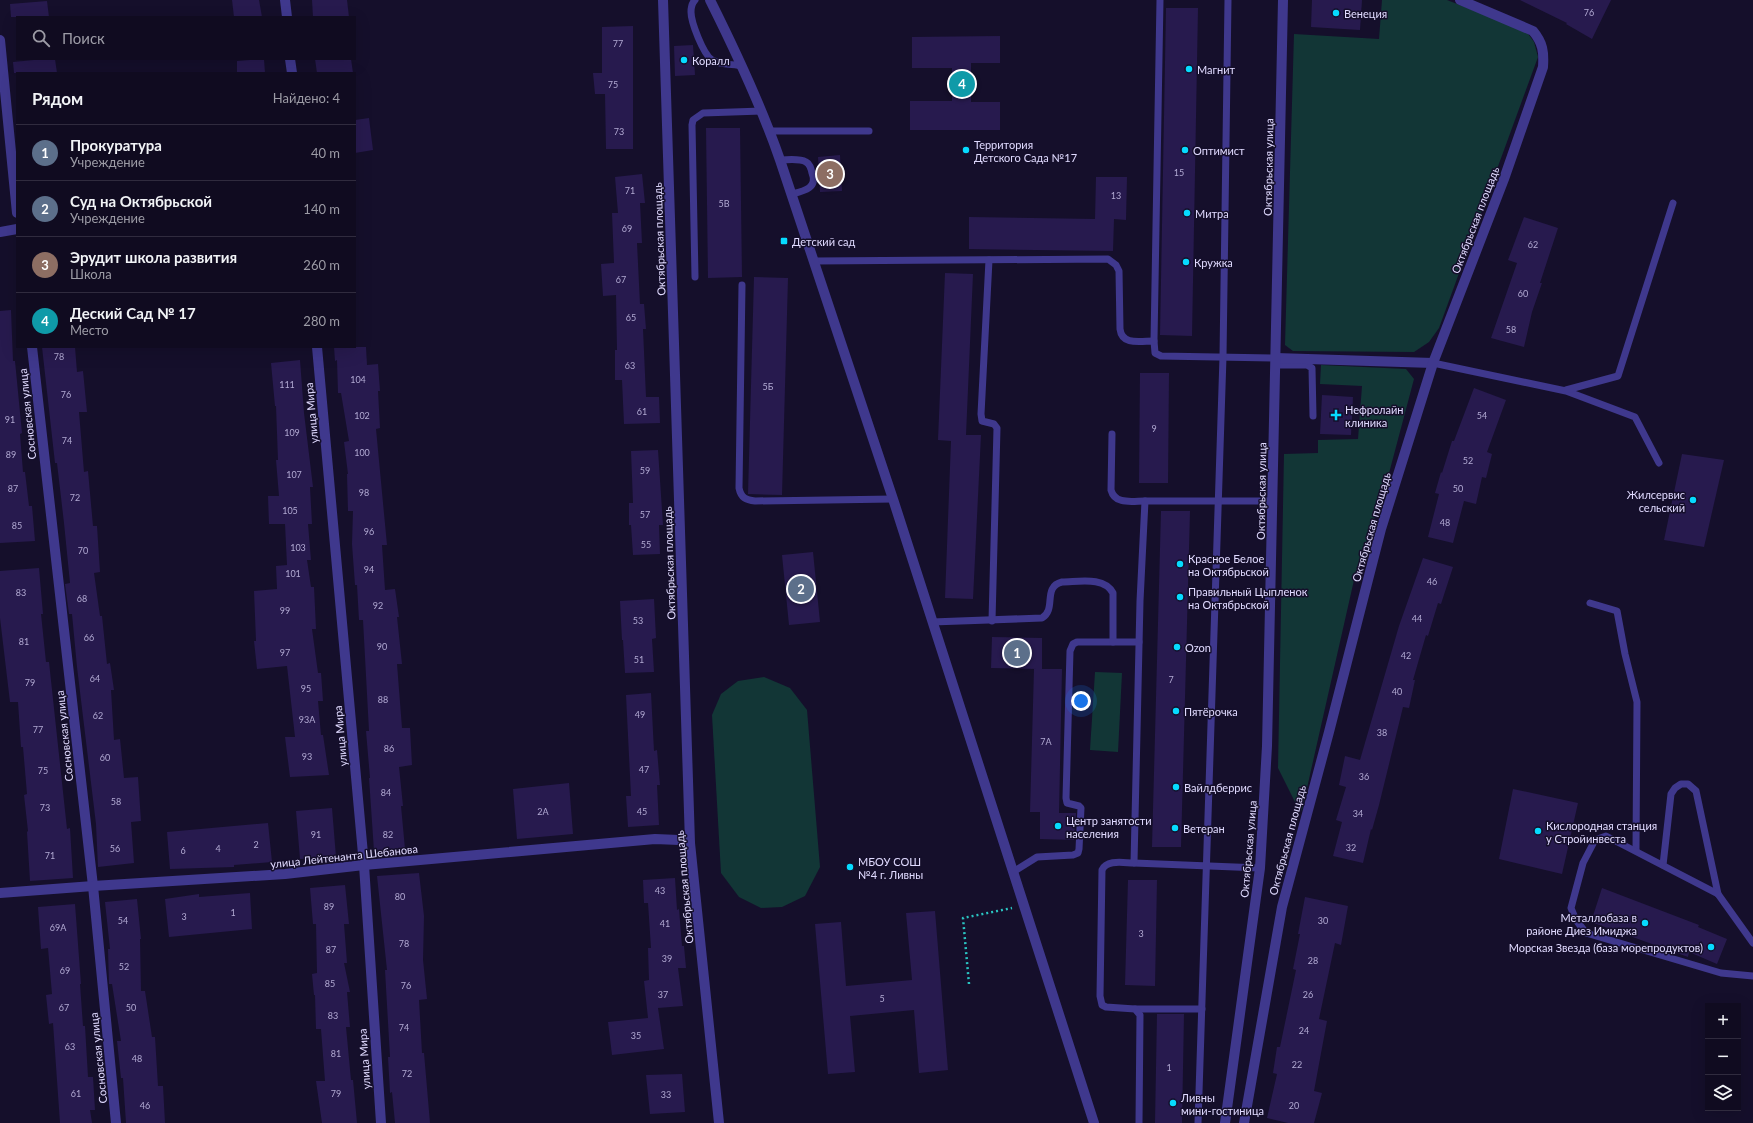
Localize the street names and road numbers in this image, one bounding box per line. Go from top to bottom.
street label: Октябрьская улица [1261,118,1275,216]
street label: Октябрьская площадь [1449,165,1501,275]
street label: Октябрьская площадь [651,182,667,296]
street label: Сосновская улица [16,368,38,460]
street label: улица Мира [302,382,320,444]
street label: Октябрьская улица [1254,442,1268,540]
street label: Октябрьская площадь [1349,471,1393,583]
street label: Октябрьская площадь [661,506,677,620]
street label: Сосновская улица [53,690,75,782]
street label: улица Мира [331,705,349,767]
street label: Октябрьская площадь [1266,783,1308,897]
street label: Октябрьская улица [1237,800,1259,898]
street label: Октябрьская площадь [673,830,695,944]
street label: улица Лейтенанта Шебанова [270,842,418,870]
street label: Сосновская улица [87,1012,109,1104]
street label: улица Мира [355,1028,373,1090]

